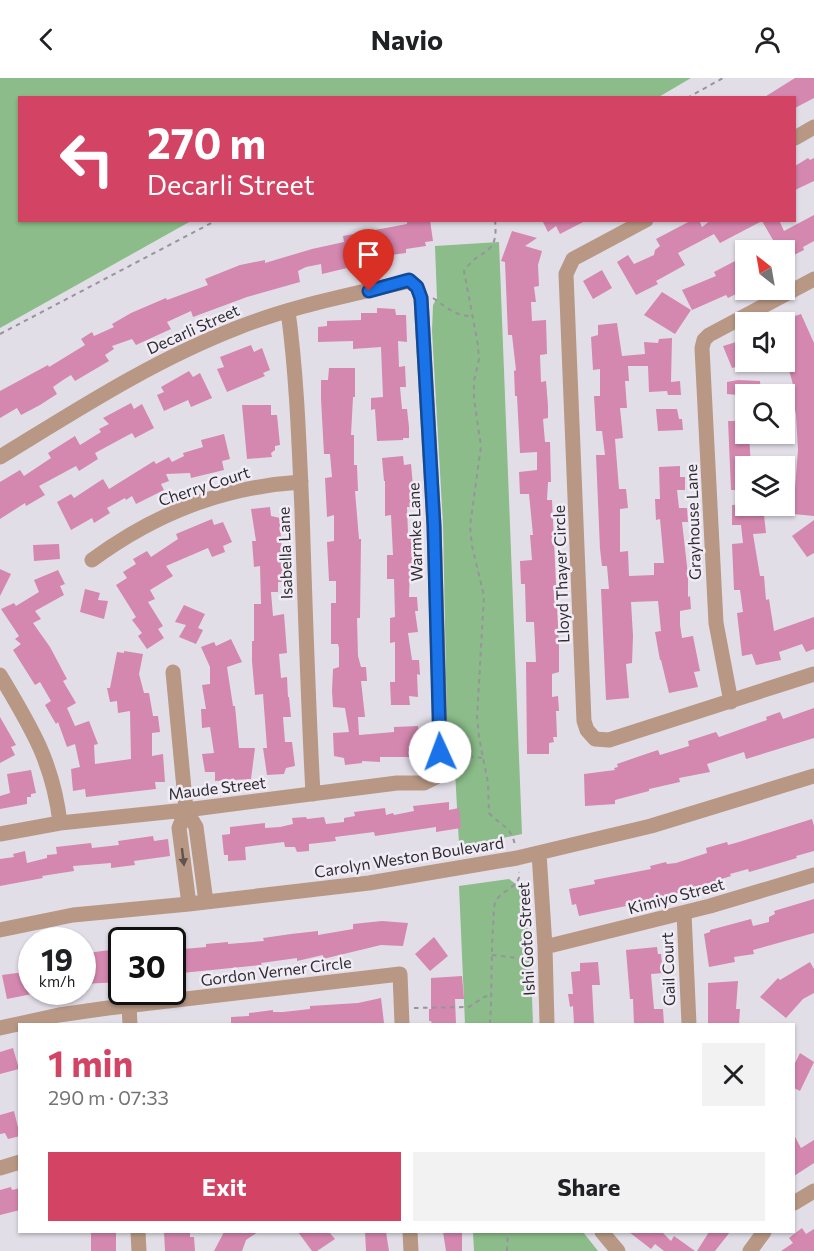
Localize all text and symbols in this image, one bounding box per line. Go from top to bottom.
icon: back [30,23,63,56]
text: Navio [371,23,443,56]
icon: person [751,23,784,56]
text: 270 m [147,116,266,168]
icon: left [48,120,126,198]
text: Decarli Street [147,168,315,201]
pin [343,229,394,291]
icon: arrive [352,238,385,271]
north arrow [735,240,795,300]
map controls [735,240,795,516]
street label: Decarli Street [144,299,242,357]
button: sound [735,312,795,372]
button: search [735,384,795,444]
button: layers [735,456,795,516]
street label: Cherry Court [156,462,252,509]
street label: Grayhouse Lane [681,464,704,580]
street label: Warmke Lane [403,482,426,582]
street label: Lloyd Thayer Circle [549,505,572,643]
street label: Isabella Lane [273,506,296,600]
position arrow [408,720,472,784]
street label: Maude Street [167,772,267,803]
street label: Carolyn Weston Boulevard [313,832,505,881]
one-way arrow [178,847,188,866]
street label: Kimiyo Street [626,873,726,917]
street label: Ishi Goto Street [513,881,538,996]
speed limit sign: 30 [108,927,186,1005]
street label: Gail Court [657,931,678,1006]
text: 19 [41,940,73,977]
street label: Gordon Verner Circle [199,952,352,989]
text: km/h [39,972,75,990]
text: 1 min [48,1040,133,1084]
button: close [702,1043,765,1106]
text: 290 m · 07:33 [48,1085,169,1109]
button: Exit [48,1152,401,1221]
button: Share [413,1152,765,1221]

